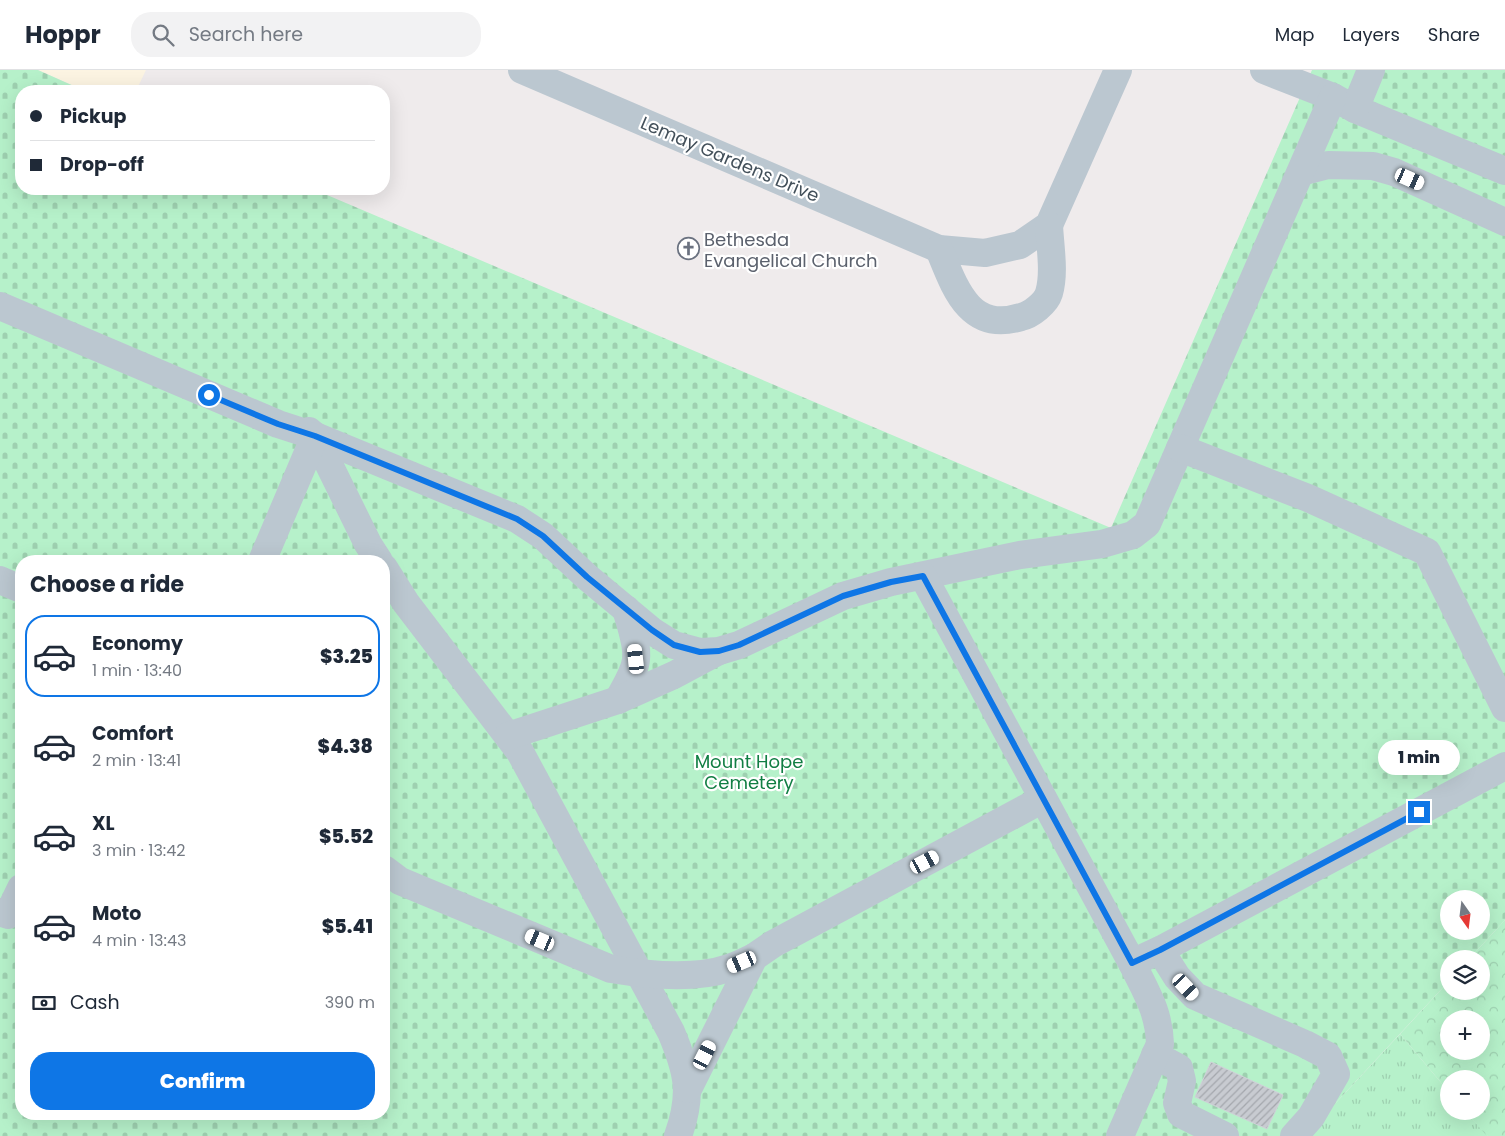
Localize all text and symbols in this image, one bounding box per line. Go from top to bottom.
search box [131,12,481,57]
text: Hoppr [25,18,101,51]
icon: search [149,21,177,49]
text: Search here [189,21,303,48]
text: Map [1275,22,1315,47]
text: Layers [1343,22,1400,47]
text: Share [1428,22,1480,47]
text: Pickup [60,103,126,130]
street label: Lemay Gardens Drive [637,110,823,208]
text: Drop-off [60,151,144,178]
car [1393,166,1426,192]
place label: Bethesda Evangelical Church [704,227,878,273]
church icon: Bethesda Evangelical Church [676,237,700,261]
route start [198,384,220,406]
text: Choose a ride [30,569,184,600]
text: Economy [92,630,183,657]
icon: car [32,634,77,679]
text: $3.25 [320,643,373,670]
car [626,643,645,675]
text: 1 min · 13:40 [92,659,182,682]
text: Comfort [92,720,174,747]
icon: car [32,724,77,769]
text: $4.38 [318,733,373,760]
callout: 1 min [1378,740,1460,774]
text: 1 min [1398,746,1440,769]
text: 2 min · 13:41 [92,749,181,772]
park label: Mount Hope Cemetery [695,749,803,795]
route end [1408,801,1430,823]
text: XL [92,810,115,837]
icon: car [32,814,77,859]
text: $5.52 [319,823,373,850]
text: 3 min · 13:42 [92,839,186,862]
car [908,848,941,876]
north arrow [1440,890,1490,940]
map controls [1440,890,1490,1120]
text: Moto [92,900,141,927]
icon: car [32,904,77,949]
text: $5.41 [322,913,373,940]
car [523,927,556,953]
text: 4 min · 13:43 [92,929,186,952]
car [725,949,758,975]
button: layers [1440,950,1490,1000]
car [1170,971,1201,1003]
icon: cash [30,989,58,1017]
text: Cash [70,989,120,1016]
text: 390 m [325,991,375,1014]
button: + [1440,1010,1490,1060]
car [691,1038,718,1072]
button: Confirm [30,1052,375,1110]
button: − [1440,1070,1490,1120]

